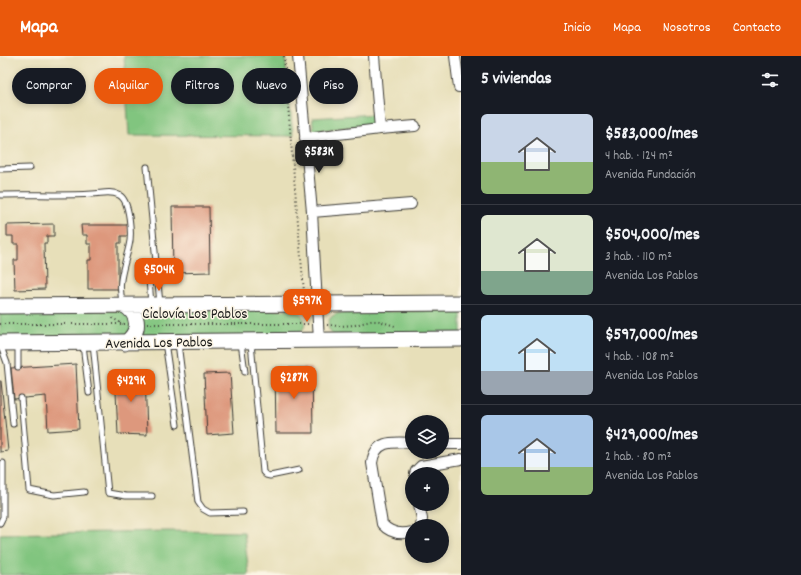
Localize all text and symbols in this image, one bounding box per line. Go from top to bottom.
text: Mapa [20,15,58,42]
text: Inicio [563,18,591,38]
text: Mapa [613,18,641,38]
text: Nosotros [663,18,711,38]
text: Contacto [733,18,781,38]
chip: Comprar [12,68,86,104]
chip: Alquilar [94,68,163,104]
chip: Filtros [171,68,234,104]
chip: Nuevo [242,68,301,104]
chip: Piso [309,68,358,104]
text: 5 viviendas [481,68,552,92]
icon: filters [759,69,781,91]
text: $583,000/mes [605,123,698,147]
icon: home [513,130,561,178]
pin: $583K [291,140,347,174]
text: $583K [304,143,334,162]
text: 4 hab. · 124 m² [605,147,673,166]
text: Avenida Fundación [605,166,696,185]
text: $504,000/mes [605,224,700,248]
icon: home [513,231,561,279]
text: 3 hab. · 110 m² [605,248,672,267]
pin: $504K [131,258,187,292]
text: $504K [143,261,175,280]
text: Avenida Los Pablos [605,267,698,286]
pin: $597K [279,289,335,323]
text: $597K [292,292,322,311]
street label: Ciclovía Los Pablos [142,304,248,326]
text: $597,000/mes [605,324,698,348]
icon: home [513,331,561,379]
street label: Avenida Los Pablos [105,332,213,356]
text: 4 hab. · 108 m² [605,348,674,367]
pin: $287K [266,366,322,400]
text: Avenida Los Pablos [605,367,698,386]
pin: $429K [103,369,159,403]
text: $287K [280,369,308,388]
text: $429K [116,372,146,391]
map controls [405,415,449,563]
button: layers [405,415,449,459]
text: $429,000/mes [605,424,698,448]
icon: home [513,431,561,479]
text: 2 hab. · 80 m² [605,448,671,467]
button: + [405,467,449,511]
text: Avenida Los Pablos [605,467,698,486]
button: − [405,519,449,563]

